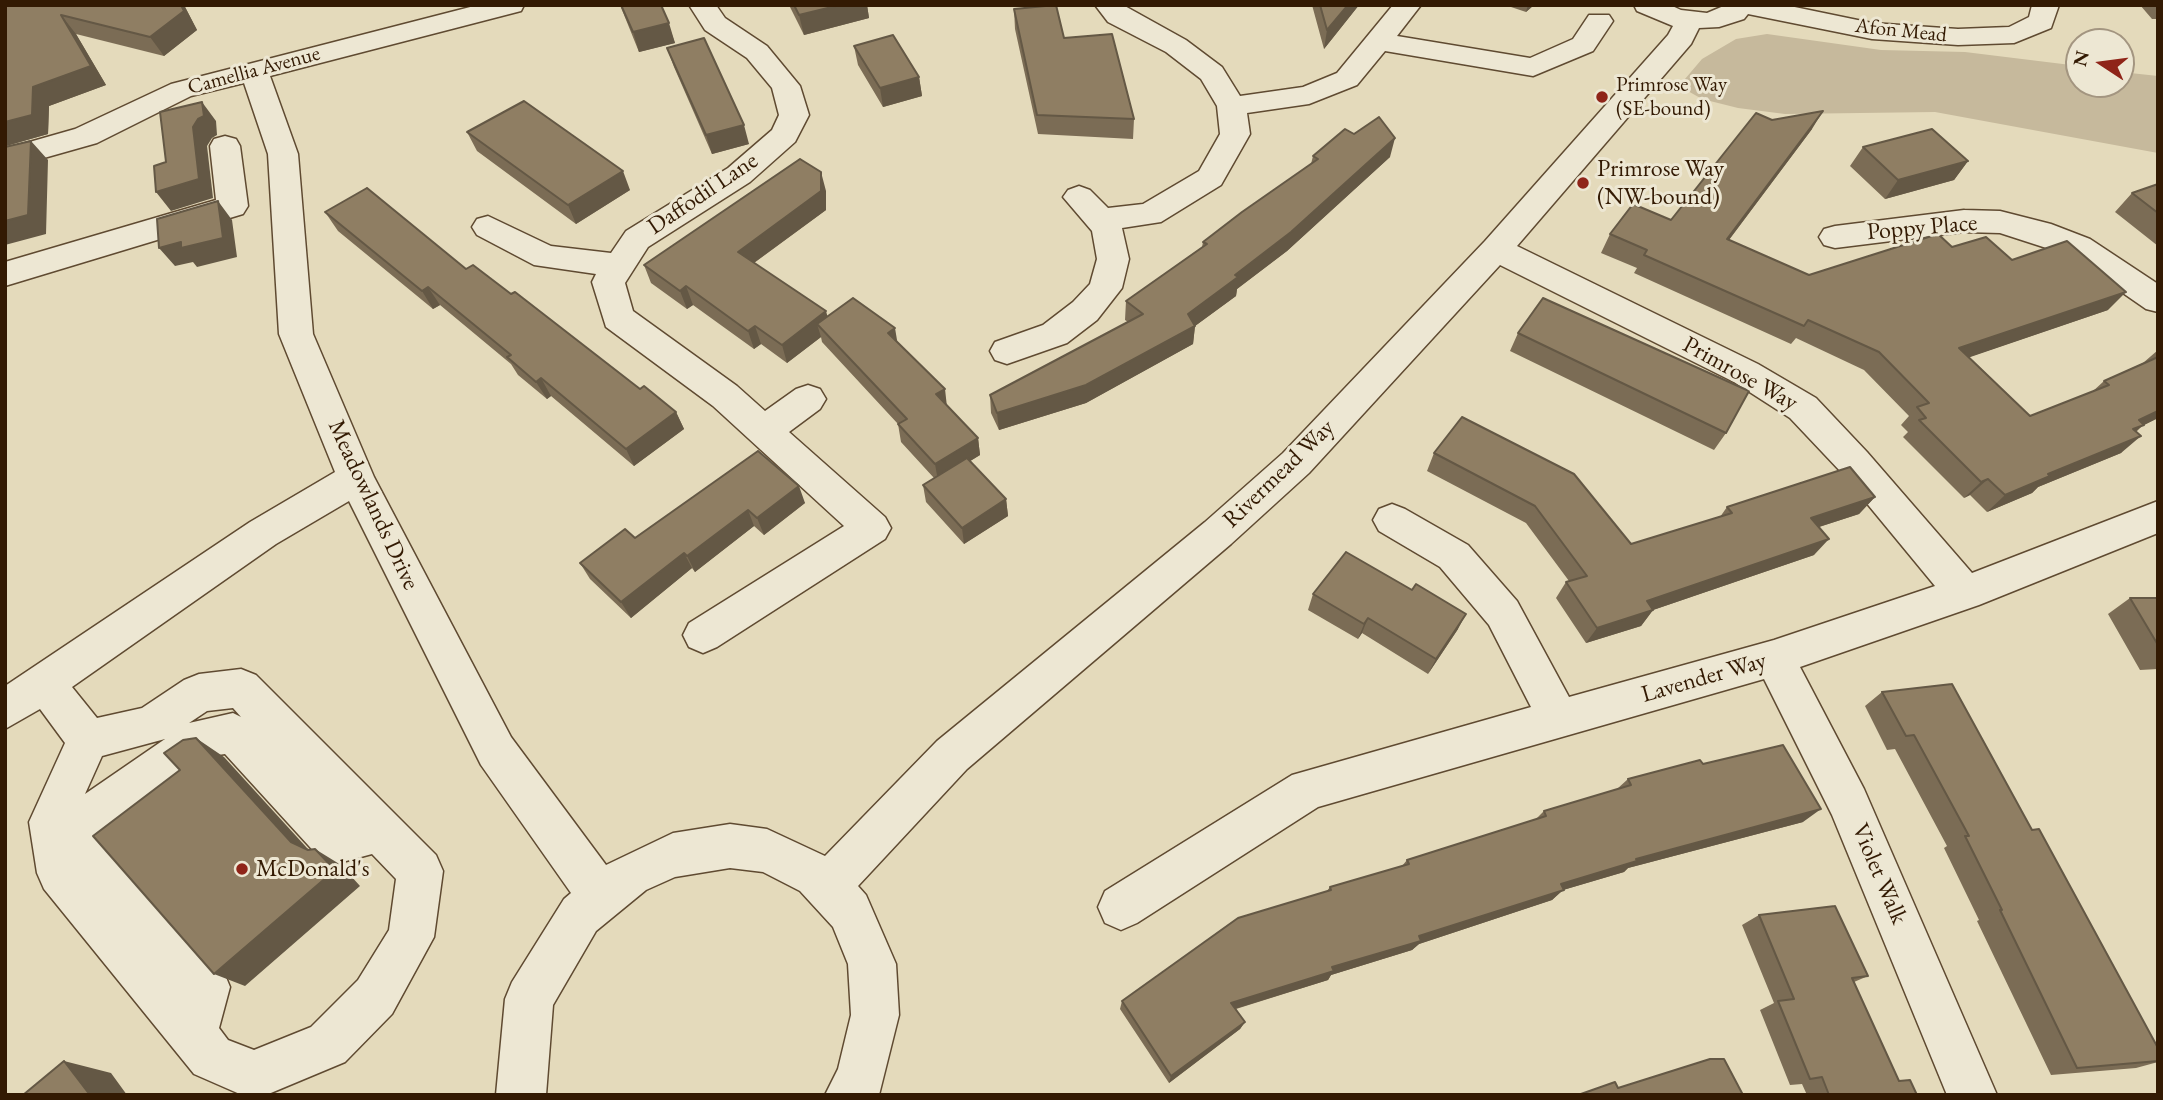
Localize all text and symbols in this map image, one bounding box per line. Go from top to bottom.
street label: Afon Mead [1854,14,1948,48]
north arrow [2065,28,2135,98]
street label: Camellia Avenue [185,41,323,101]
text: N [2067,48,2095,69]
place label: Primrose Way (SE-bound) [1616,72,1727,122]
marker: Primrose Way (SE-bound) [1594,89,1610,105]
street label: Daffodil Lane [642,147,764,241]
place label: Primrose Way (NW-bound) [1597,155,1724,211]
marker: Primrose Way (NW-bound) [1575,175,1591,191]
street label: Poppy Place [1866,209,1978,247]
street label: Primrose Way [1677,331,1803,417]
street label: Rivermead Way [1217,414,1341,534]
street label: Meadowlands Drive [321,415,425,595]
street label: Lavender Way [1638,646,1770,710]
street label: Violet Walk [1845,819,1913,929]
place label: McDonald's [256,855,370,883]
marker: McDonald's [234,861,250,877]

